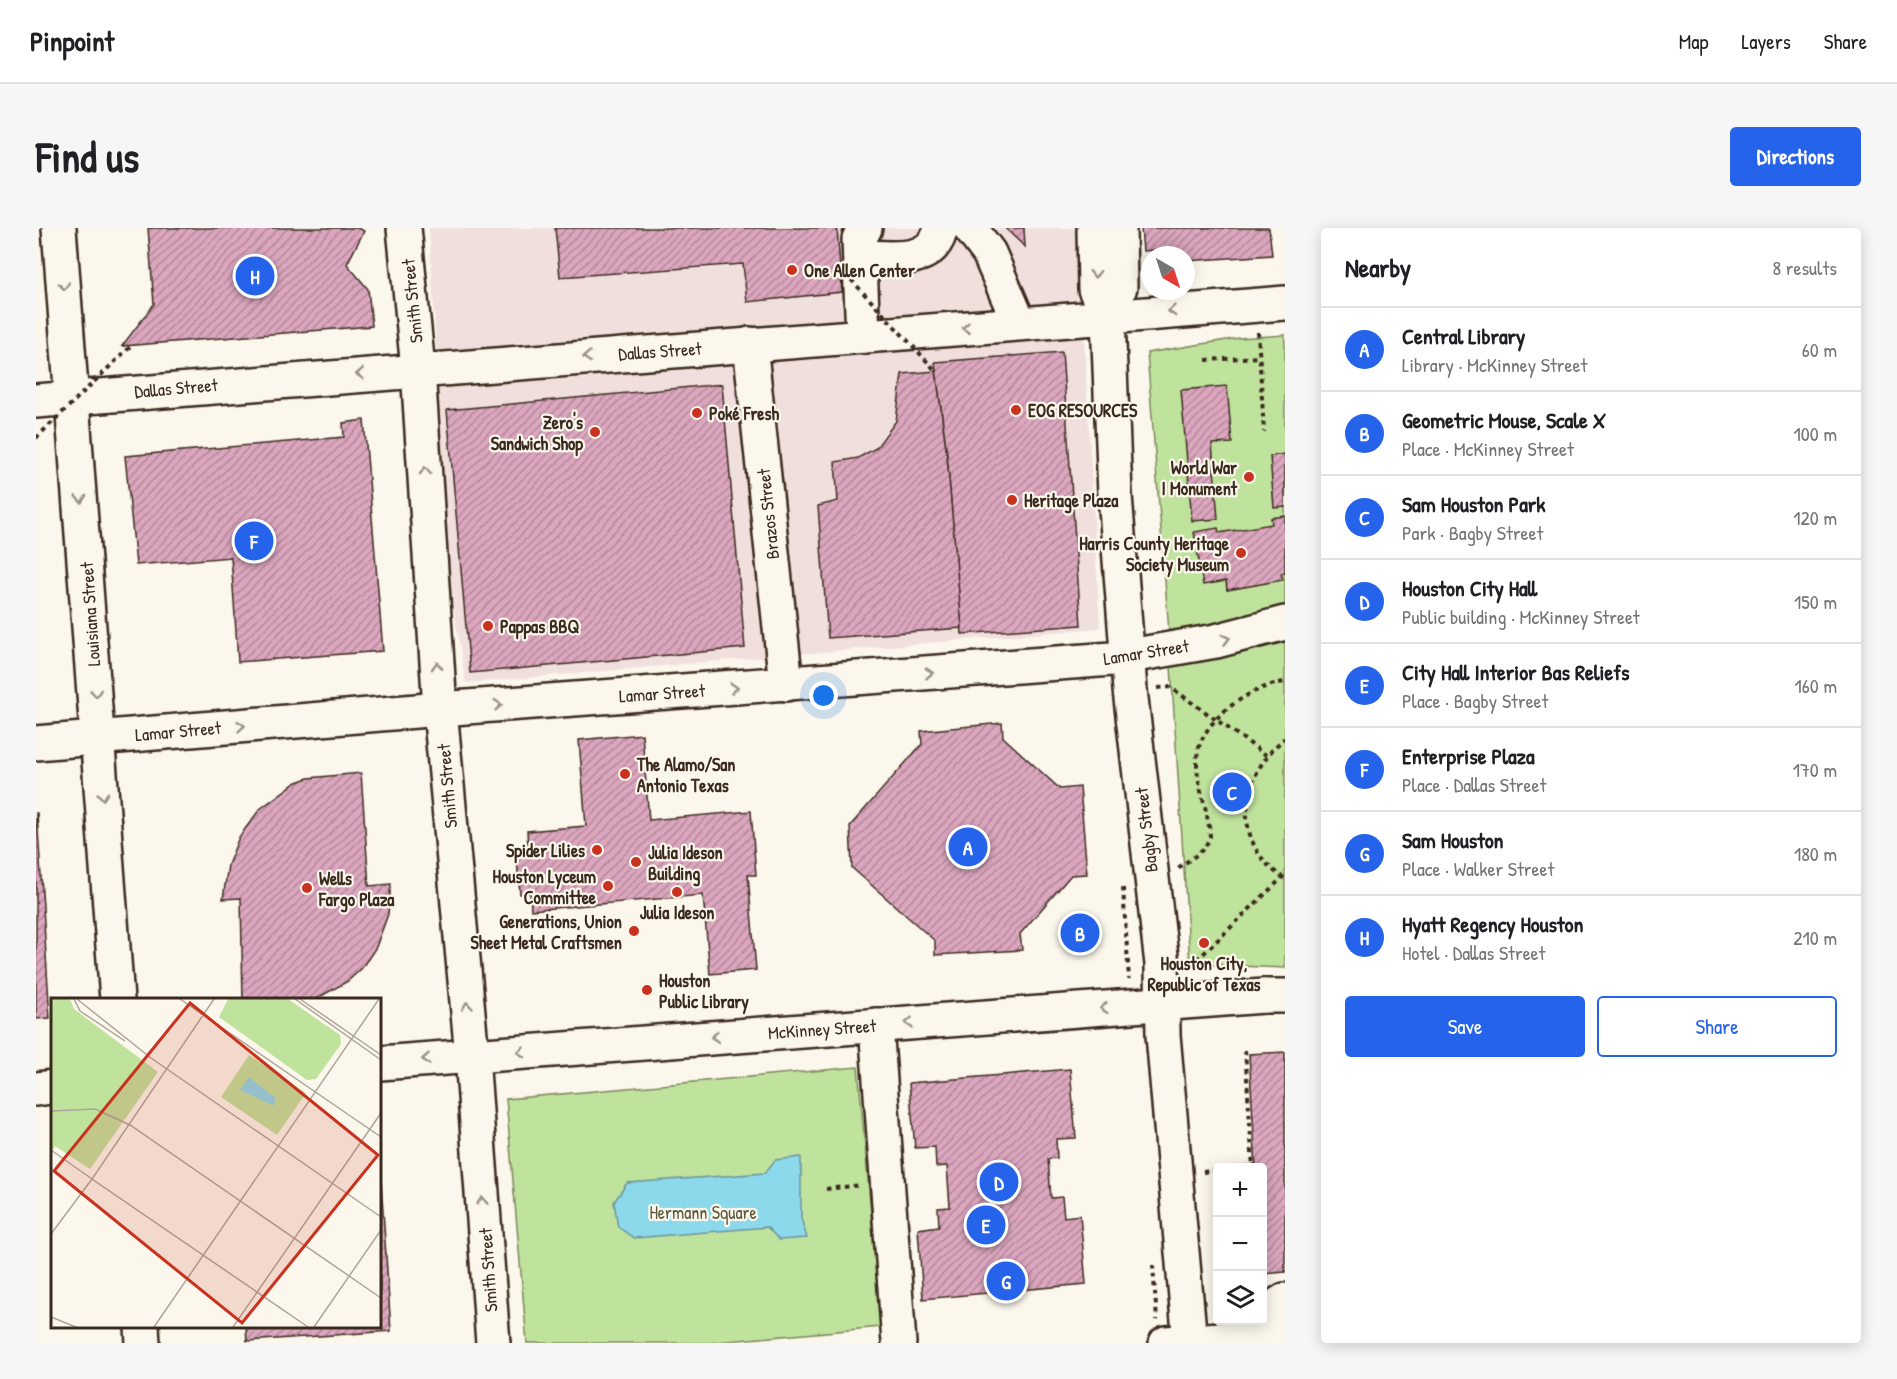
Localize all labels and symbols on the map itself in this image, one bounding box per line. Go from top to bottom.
north arrow [1141,246,1195,300]
pin: H [236,254,274,298]
street label: Smith Street [395,257,429,344]
place label: One Allen Center [804,258,915,283]
marker: One Allen Center [785,263,799,277]
one-way arrow [1089,269,1101,278]
one-way arrow [57,282,70,291]
one-way arrow [1168,304,1177,317]
one-way arrow [961,321,970,334]
street label: Dallas Street [618,336,703,366]
one-way arrow [582,350,591,363]
one-way arrow [356,367,365,380]
street label: Dallas Street [133,372,219,404]
place label: EOG RESOURCES [1028,398,1138,423]
place label: Poké Fresh [709,401,779,426]
marker: EOG RESOURCES [1009,403,1023,417]
marker: Poké Fresh [690,406,704,420]
place label: Zero's Sandwich Shop [491,410,583,457]
marker: Zero's Sandwich Shop [588,425,602,439]
place label: World War I Monument [1162,455,1238,501]
one-way arrow [419,467,432,476]
street label: Brazos Street [751,467,785,561]
marker: World War I Monument [1242,470,1256,484]
place label: Heritage Plaza [1024,488,1119,514]
marker: Heritage Plaza [1005,493,1019,507]
one-way arrow [74,494,87,503]
pin: F [234,518,274,564]
place label: Harris County Heritage Society Museum [1079,531,1230,578]
marker: Harris County Heritage Society Museum [1234,546,1248,560]
street label: Louisiana Street [74,560,106,667]
place label: Pappas BBQ [500,614,579,640]
marker: Pappas BBQ [481,619,495,633]
street label: Lamar Street [1102,633,1191,671]
one-way arrow [1221,633,1231,646]
one-way arrow [430,661,443,670]
one-way arrow [924,667,933,680]
street label: Lamar Street [618,677,707,708]
your location [809,681,838,710]
one-way arrow [730,682,739,695]
one-way arrow [89,689,102,698]
one-way arrow [493,699,502,712]
street label: Lamar Street [134,715,223,747]
one-way arrow [237,719,246,732]
street label: Smith Street [431,742,463,829]
place label: The Alamo/San Antonio Texas [636,752,735,798]
marker: The Alamo/San Antonio Texas [618,767,632,781]
pin: C [1212,770,1252,814]
street label: Bagby Street [1128,785,1164,874]
one-way arrow [96,791,109,800]
pin: A [948,824,988,870]
place label: Spider Lilies [506,838,585,864]
place label: Julia Ideson Building [648,840,723,887]
marker: Spider Lilies [590,843,604,857]
marker: Julia Ideson Building [629,855,643,869]
place label: Houston Lyceum Committee [493,864,597,910]
place label: Wells Fargo Plaza [318,866,395,913]
marker: Houston Lyceum Committee [601,879,615,893]
marker: Wells Fargo Plaza [300,881,314,895]
marker: Julia Ideson [670,885,684,899]
place label: Julia Ideson [640,900,714,925]
place label: Generations, Union Sheet Metal Craftsmen [470,909,622,955]
pin: B [1060,910,1100,956]
marker: Generations, Union Sheet Metal Craftsmen [627,924,641,938]
marker: Houston City, Republic of Texas [1197,936,1211,950]
place label: Houston City, Republic of Texas [1147,951,1261,998]
place label: Houston Public Library [659,968,749,1015]
marker: Houston Public Library [640,983,654,997]
inset map [51,998,381,1328]
one-way arrow [1099,1001,1108,1014]
one-way arrow [461,1002,474,1011]
street label: McKinney Street [767,1013,878,1045]
one-way arrow [905,1016,914,1029]
one-way arrow [710,1030,720,1043]
one-way arrow [516,1045,525,1058]
one-way arrow [421,1053,430,1066]
pin: D [980,1160,1018,1204]
one-way arrow [476,1196,489,1205]
park label: Hermann Square [649,1200,757,1225]
pin: E [966,1202,1006,1248]
street label: Smith Street [473,1226,503,1313]
pin: G [986,1258,1026,1304]

